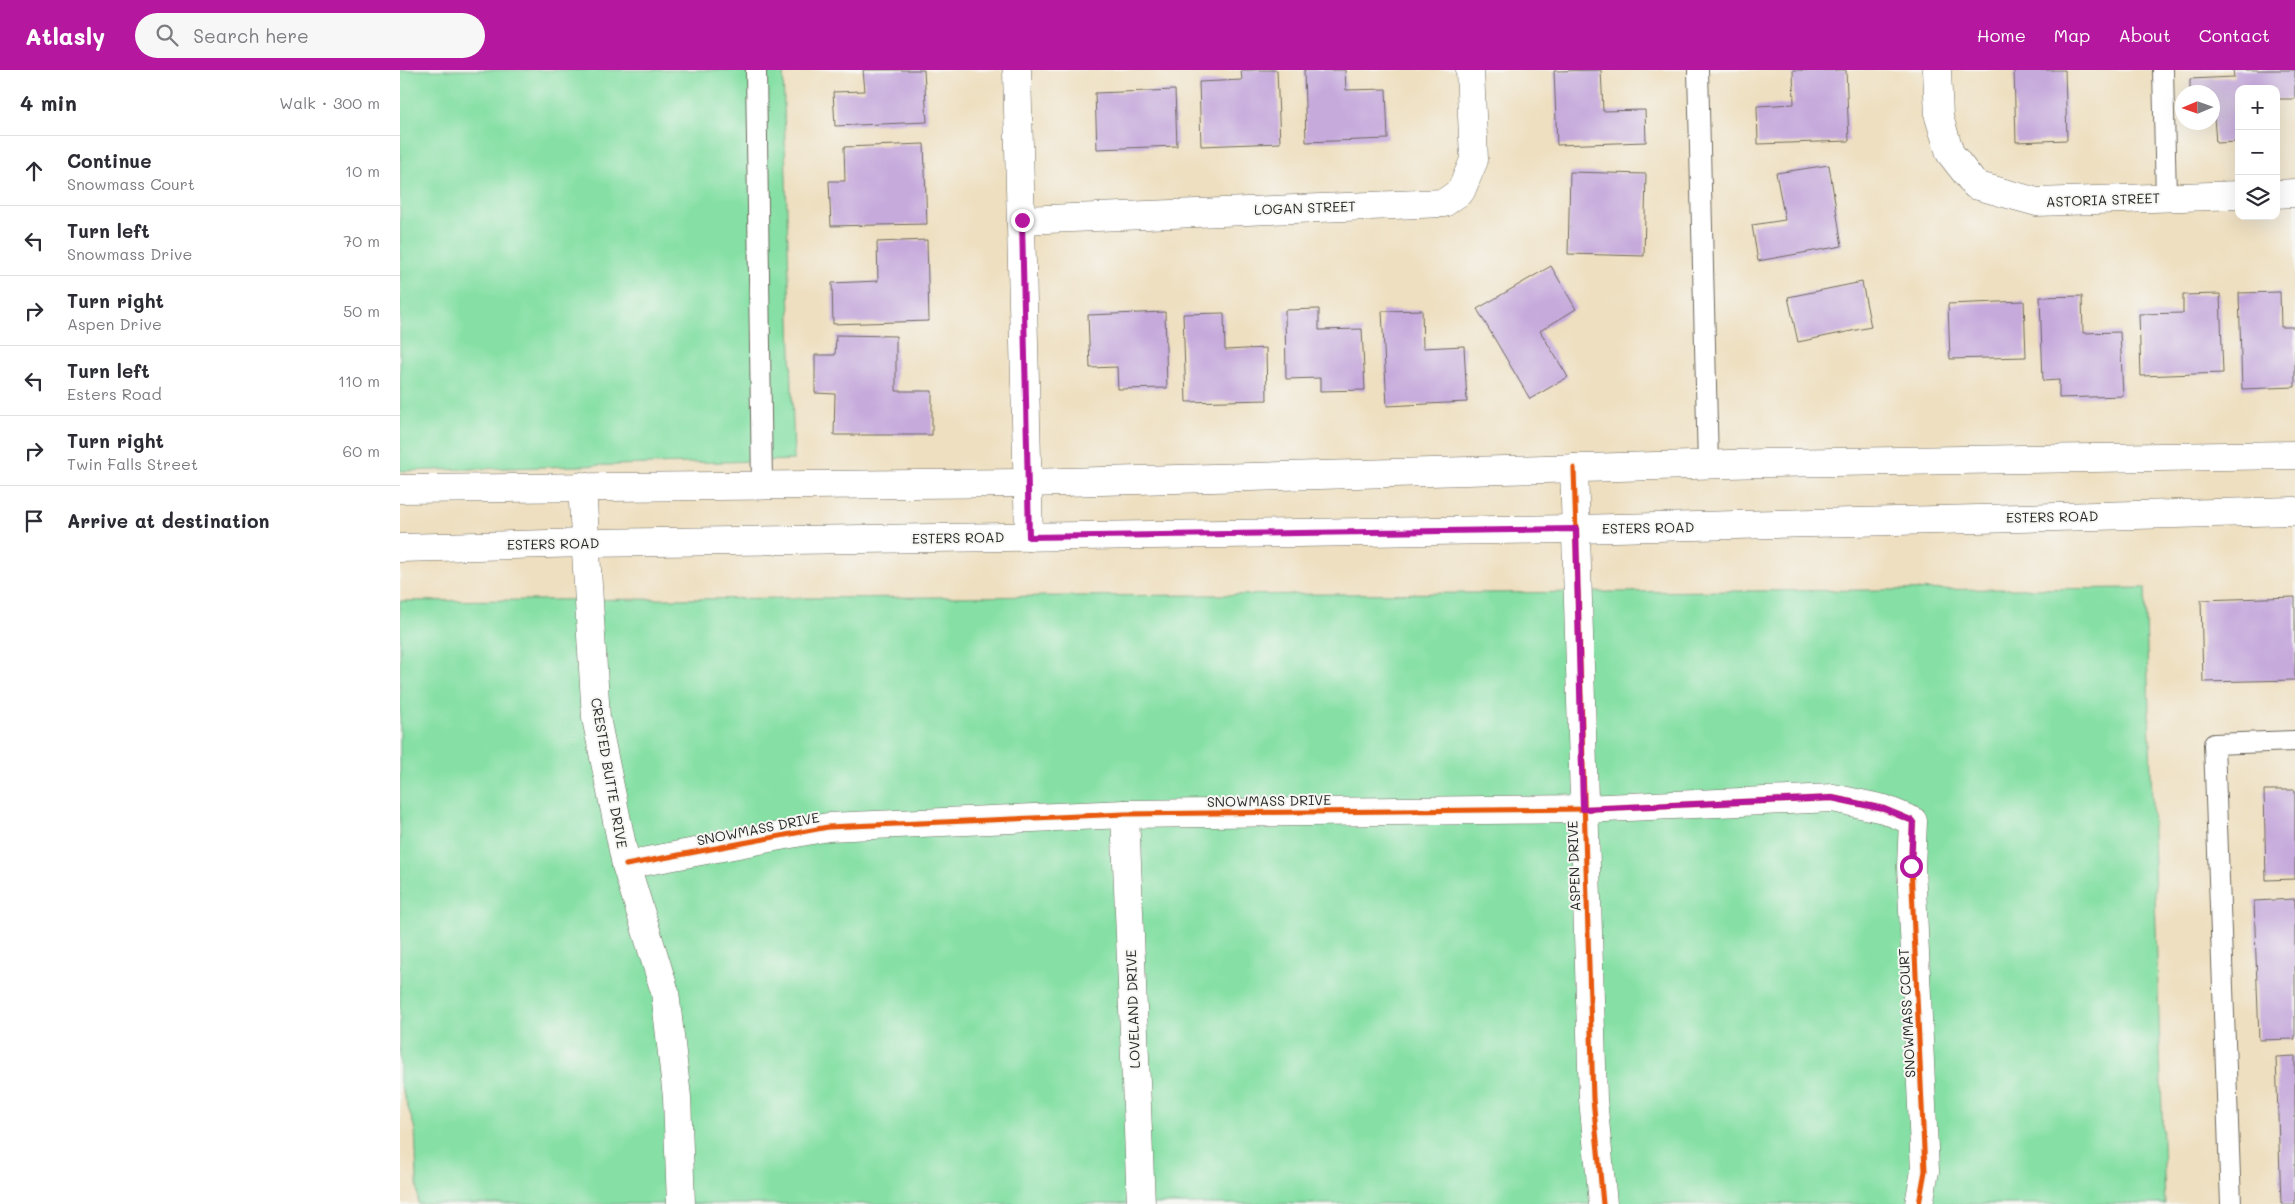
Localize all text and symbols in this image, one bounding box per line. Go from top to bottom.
search box [135,13,485,58]
text: Atlasly [25,20,105,51]
icon: search [153,21,181,49]
text: Search here [193,23,309,48]
text: Home [1977,23,2026,47]
text: Map [2054,23,2090,47]
text: About [2118,23,2171,47]
text: Contact [2199,23,2270,47]
north arrow [2175,85,2220,130]
map controls [2235,85,2280,220]
button: + [2235,85,2280,130]
text: 4 min [20,89,77,116]
text: Walk · 300 m [279,92,380,113]
button: − [2235,130,2280,175]
text: Continue [67,148,152,173]
icon: ahead [20,157,48,185]
text: 10 m [345,160,380,181]
text: Snowmass Court [67,173,195,194]
button: layers [2235,175,2280,220]
street label: ASTORIA STREET [2046,188,2161,211]
street label: LOGAN STREET [1254,196,1356,219]
route end [1011,209,1034,232]
text: Turn left [67,218,150,243]
icon: left [20,227,48,255]
text: 70 m [343,230,380,251]
text: Snowmass Drive [67,243,192,264]
text: Turn right [67,288,164,313]
icon: right [20,297,48,325]
text: 50 m [343,300,380,321]
text: Aspen Drive [67,313,162,334]
text: Turn left [67,358,150,383]
icon: left [20,367,48,395]
text: 110 m [338,370,380,391]
text: Esters Road [67,383,162,404]
text: Turn right [67,428,164,453]
icon: right [20,437,48,465]
text: 60 m [343,440,380,461]
text: Twin Falls Street [67,453,198,474]
street label: ESTERS ROAD [2006,506,2098,527]
icon: arrive [20,507,48,535]
text: Arrive at destination [67,508,270,533]
street label: ESTERS ROAD [1602,517,1694,538]
street label: ESTERS ROAD [912,527,1004,548]
street label: ESTERS ROAD [507,533,599,554]
street label: CRESTED BUTTE DRIVE [587,696,632,850]
street label: SNOWMASS DRIVE [1207,790,1331,811]
street label: SNOWMASS DRIVE [695,807,821,850]
street label: ASPEN DRIVE [1562,820,1585,912]
route start [1900,855,1923,878]
street label: SNOWMASS COURT [1894,947,1919,1078]
street label: LOVELAND DRIVE [1121,949,1144,1069]

